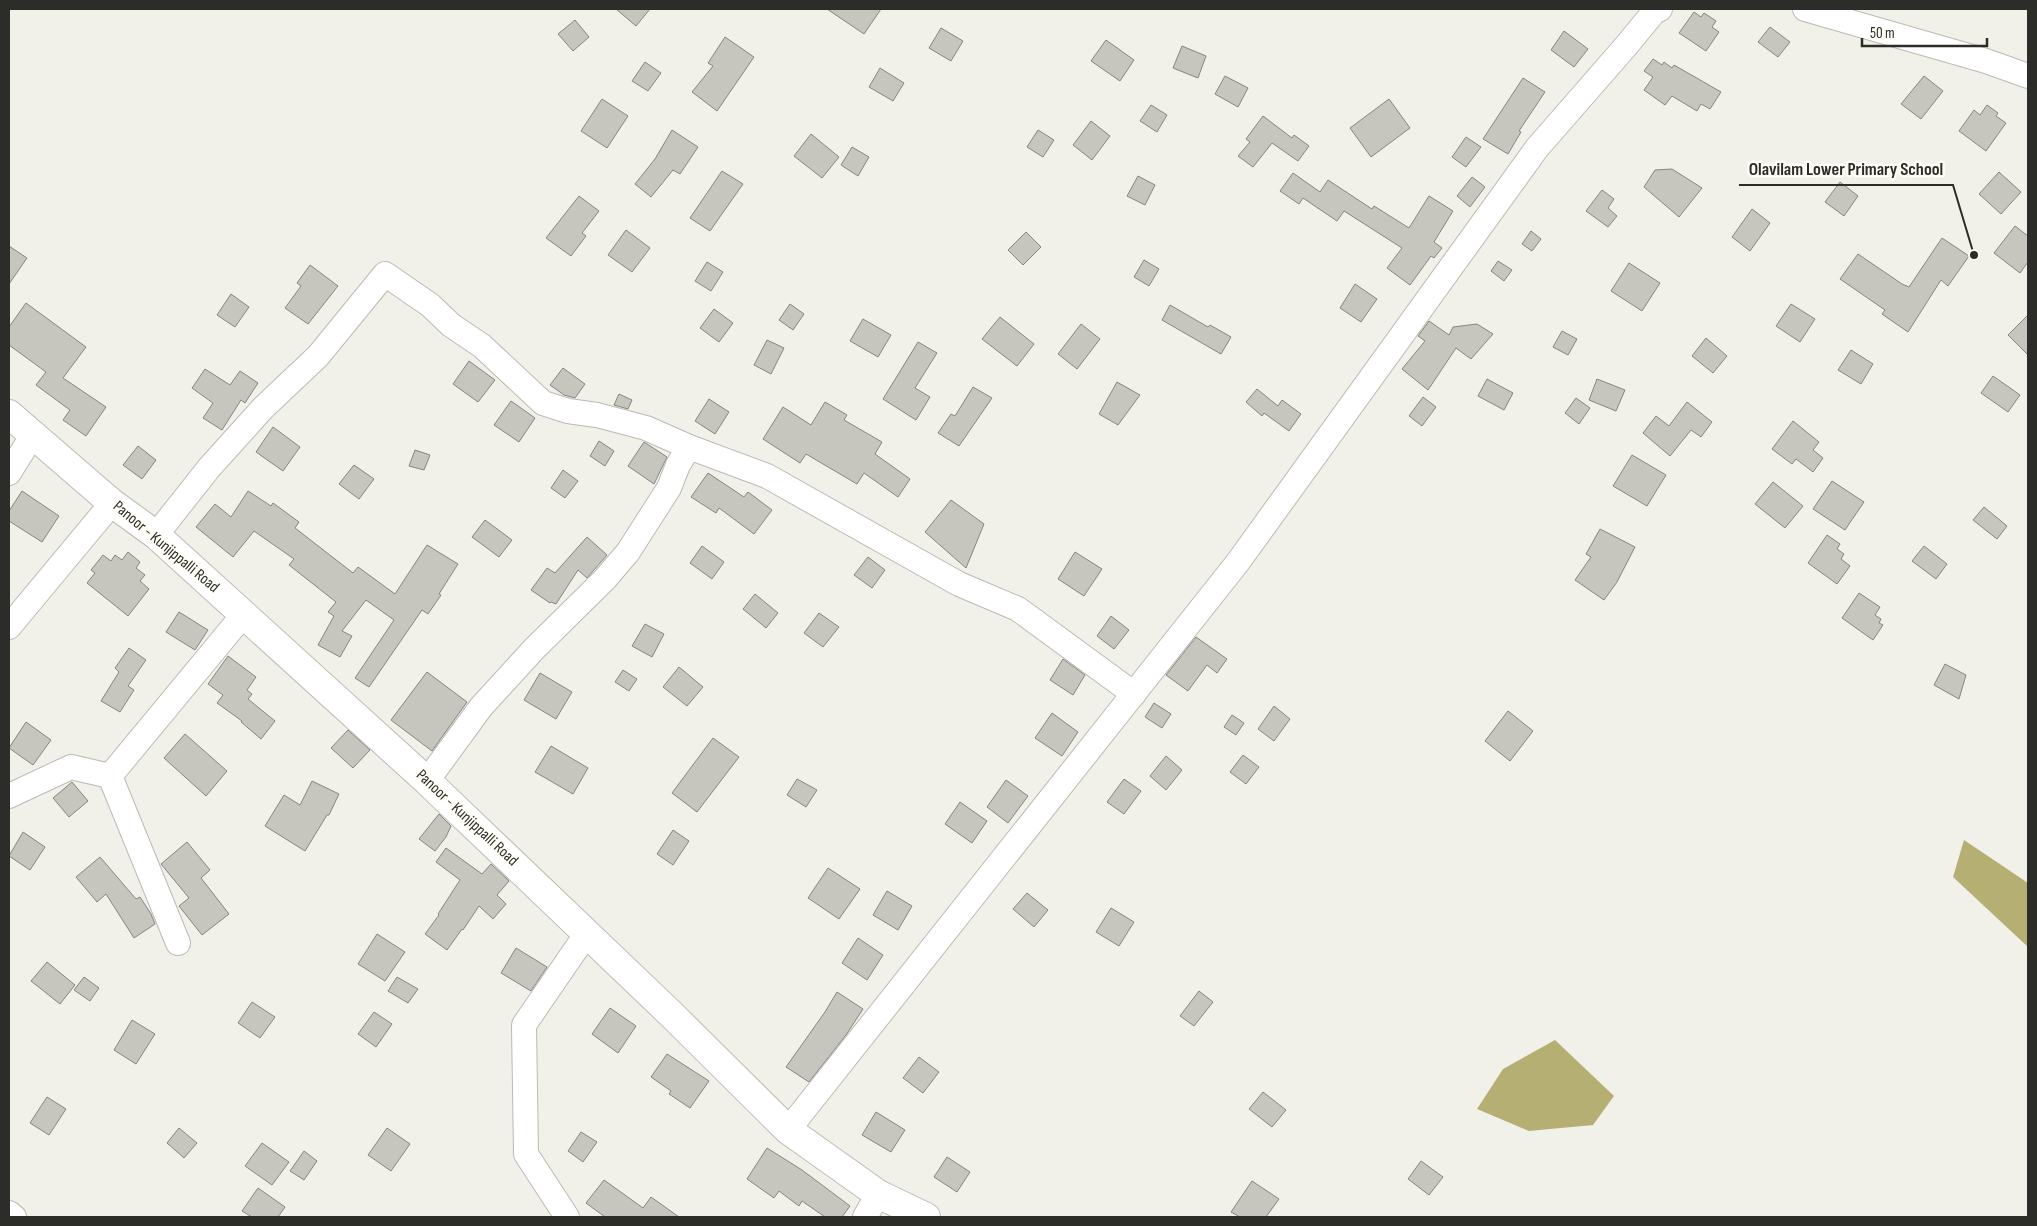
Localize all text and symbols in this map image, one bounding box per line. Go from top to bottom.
scale bar [1862,15,1987,47]
text: 50 m [1870,24,1895,43]
callout: Olavilam Lower Primary School [1739,152,1953,185]
text: Olavilam Lower Primary School [1749,159,1943,180]
street label: Panoor - Kunjippalli Road [109,497,223,597]
street label: Panoor - Kunjippalli Road [412,766,522,870]

